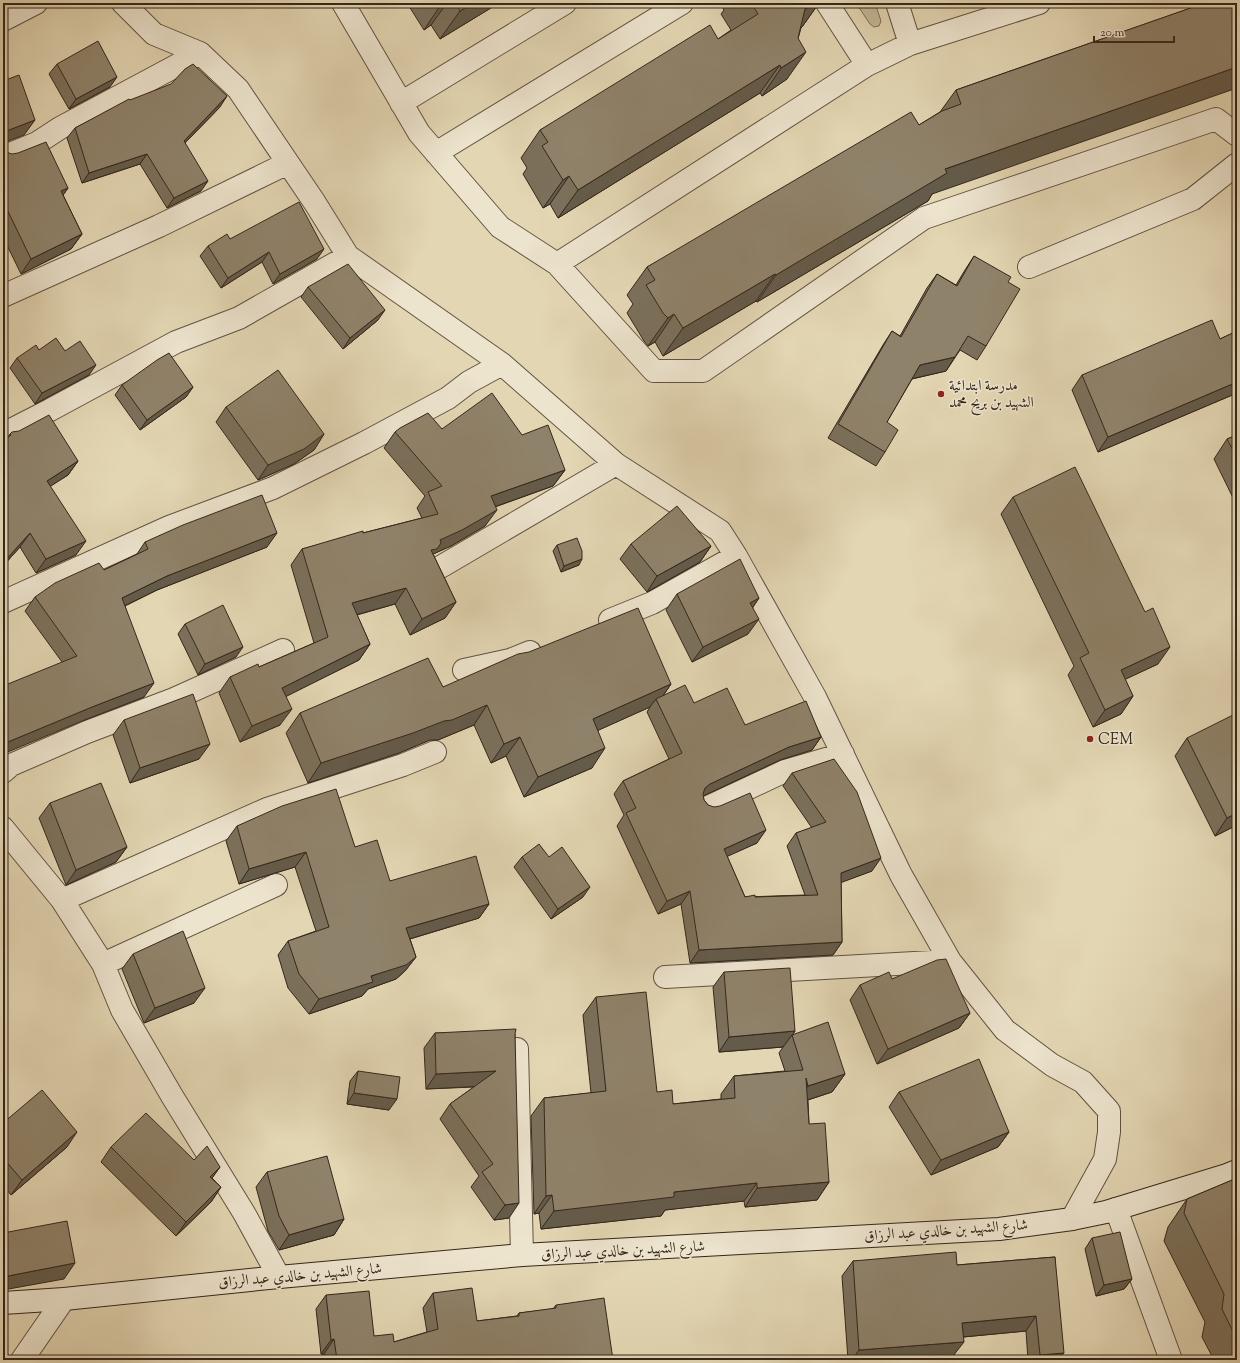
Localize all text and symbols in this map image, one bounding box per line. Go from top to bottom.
scale bar [1094,18,1174,44]
text: 20 m [1100,24,1125,42]
place label: مدرسة ابتدائية الشهيد بن بريح محمد [949,376,1034,416]
marker: مدرسة ابتدائية الشهيد بن بريح محمد [936,389,946,399]
place label: CEM [1098,730,1133,751]
marker: CEM [1085,734,1095,744]
street label: شارع الشهيد بن خالدي عبد الرزاق [863,1215,1029,1249]
street label: شارع الشهيد بن خالدي عبد الرزاق [541,1237,706,1267]
street label: شارع الشهيد بن خالدي عبد الرزاق [217,1259,383,1295]

